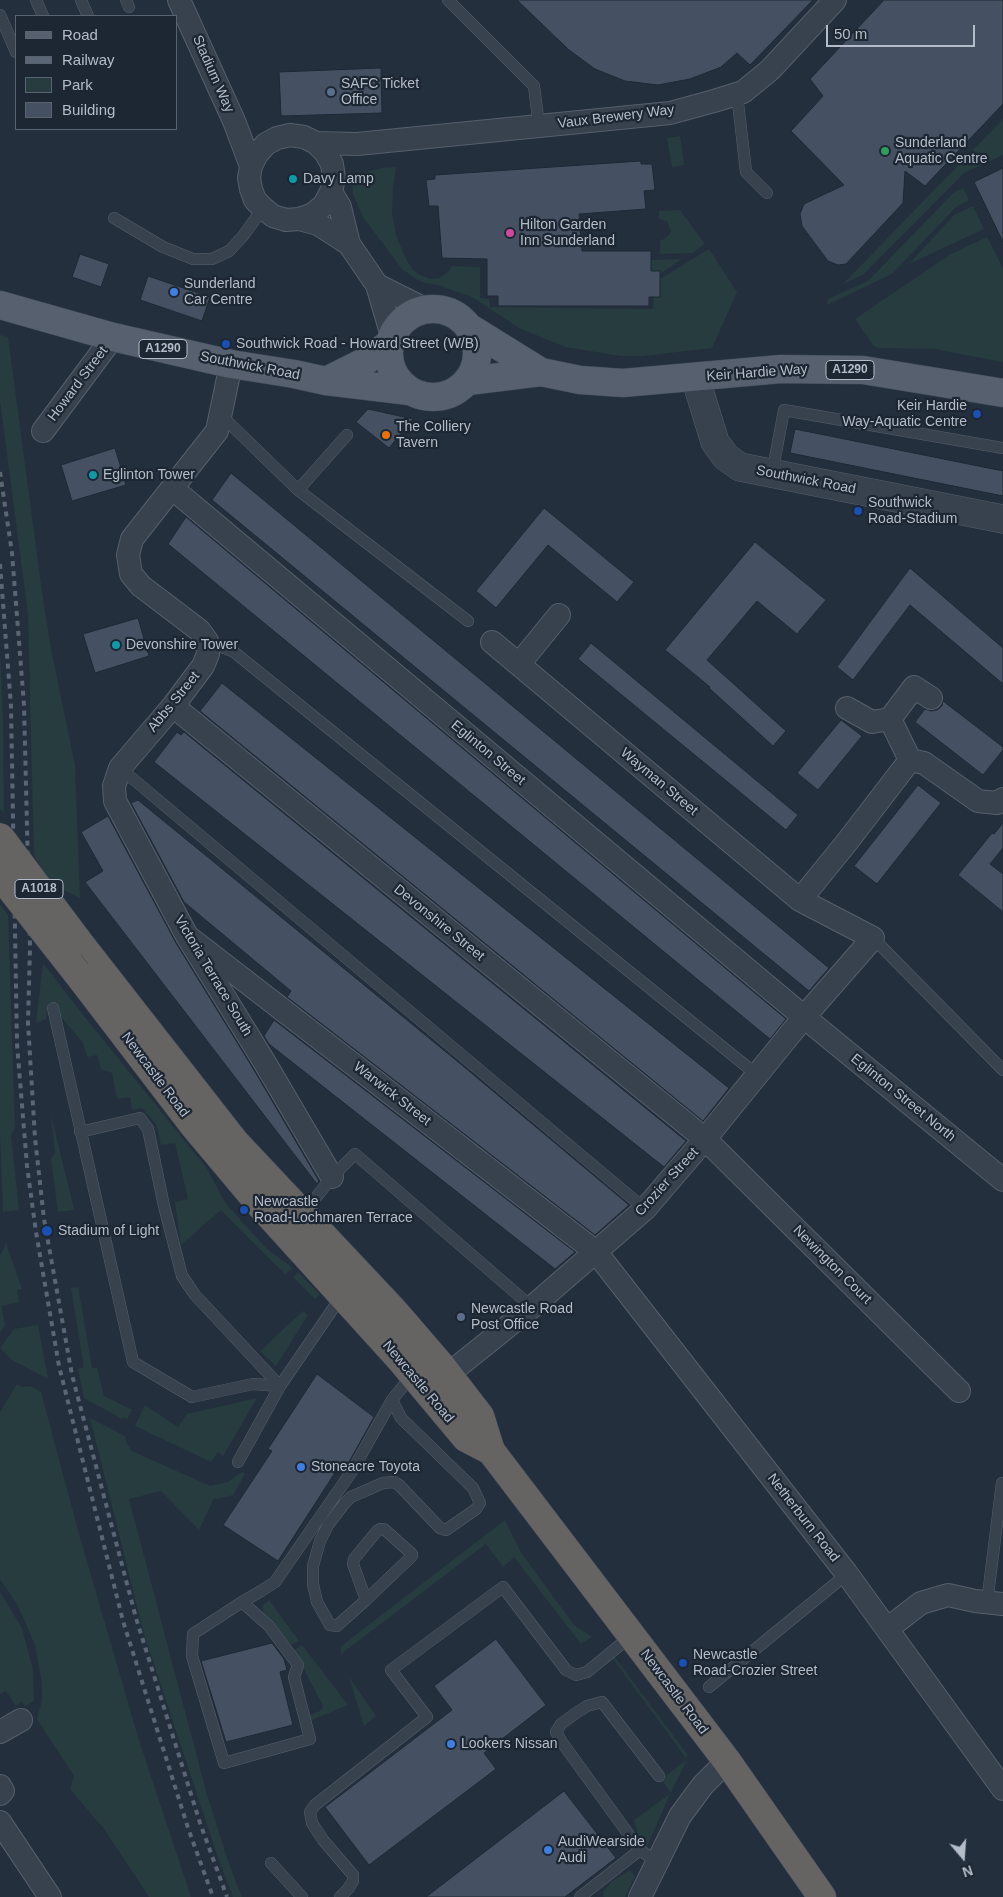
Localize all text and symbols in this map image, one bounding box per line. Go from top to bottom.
legend [15,15,178,130]
scale bar [828,15,977,47]
text: 50 m [834,25,867,42]
text: Road [62,26,98,43]
street label: Stadium Way [189,33,237,115]
text: Railway [62,51,115,68]
text: Park [62,76,93,93]
place label: SAFC Ticket Office [341,76,419,108]
marker: SAFC Ticket Office [325,86,337,98]
text: Building [62,101,115,118]
street label: Vaux Brewery Way [557,102,675,132]
place label: Sunderland Aquatic Centre [895,135,988,168]
marker: Sunderland Aquatic Centre [879,145,891,157]
place label: Davy Lamp [303,171,374,187]
marker: Davy Lamp [287,173,299,185]
place label: Hilton Garden Inn Sunderland [520,217,615,250]
marker: Hilton Garden Inn Sunderland [504,227,516,239]
place label: Sunderland Car Centre [184,276,256,308]
marker: Sunderland Car Centre [168,286,180,298]
place label: Southwick Road - Howard Street (W/B) [236,336,479,352]
marker: Southwick Road - Howard Street (W/B) [220,338,232,350]
road number: A1290 [139,339,187,358]
street label: Howard Street [44,343,112,425]
street label: Southwick Road [199,348,301,384]
road number: A1290 [826,360,874,380]
street label: Keir Hardie Way [706,361,808,385]
place label: Keir Hardie Way-Aquatic Centre [842,398,967,431]
marker: Keir Hardie Way-Aquatic Centre [971,408,983,420]
place label: The Colliery Tavern [396,419,471,452]
marker: The Colliery Tavern [380,429,392,441]
street label: Southwick Road [755,462,857,498]
place label: Eglinton Tower [103,467,195,483]
marker: Eglinton Tower [87,469,99,481]
place label: Southwick Road-Stadium [868,495,957,528]
marker: Southwick Road-Stadium [852,505,864,517]
place label: Devonshire Tower [126,637,238,653]
marker: Devonshire Tower [110,639,122,651]
street label: Abbs Street [144,668,204,736]
street label: Eglinton Street [447,717,529,789]
street label: Wayman Street [617,745,701,819]
road number: A1018 [15,880,63,899]
street label: Devonshire Street [390,881,488,965]
street label: Victoria Terrace South [170,913,256,1039]
street label: Newcastle Road [118,1029,192,1121]
street label: Eglinton Street North [847,1051,959,1145]
street label: Warwick Street [350,1059,434,1129]
street label: Crozier Street [632,1144,702,1220]
place label: Newcastle Road-Lochmaren Terrace [254,1194,413,1226]
marker: Newcastle Road-Lochmaren Terrace [238,1204,250,1216]
street label: Newington Court [789,1222,875,1308]
place label: Stadium of Light [58,1223,159,1239]
marker: Stadium of Light [40,1224,54,1238]
place label: Newcastle Road Post Office [471,1301,573,1334]
marker: Newcastle Road Post Office [455,1311,467,1323]
street label: Newcastle Road [379,1338,457,1426]
place label: Stoneacre Toyota [311,1459,420,1475]
marker: Stoneacre Toyota [295,1461,307,1473]
street label: Netherburn Road [763,1471,843,1565]
street label: Newcastle Road [637,1646,711,1738]
place label: Newcastle Road-Crozier Street [693,1647,817,1680]
marker: Newcastle Road-Crozier Street [677,1657,689,1669]
place label: Lookers Nissan [461,1736,557,1752]
marker: Lookers Nissan [445,1738,457,1750]
north arrow [938,1832,988,1882]
place label: AudiWearside Audi [558,1834,645,1866]
marker: AudiWearside Audi [542,1844,554,1856]
text: N [960,1862,975,1880]

